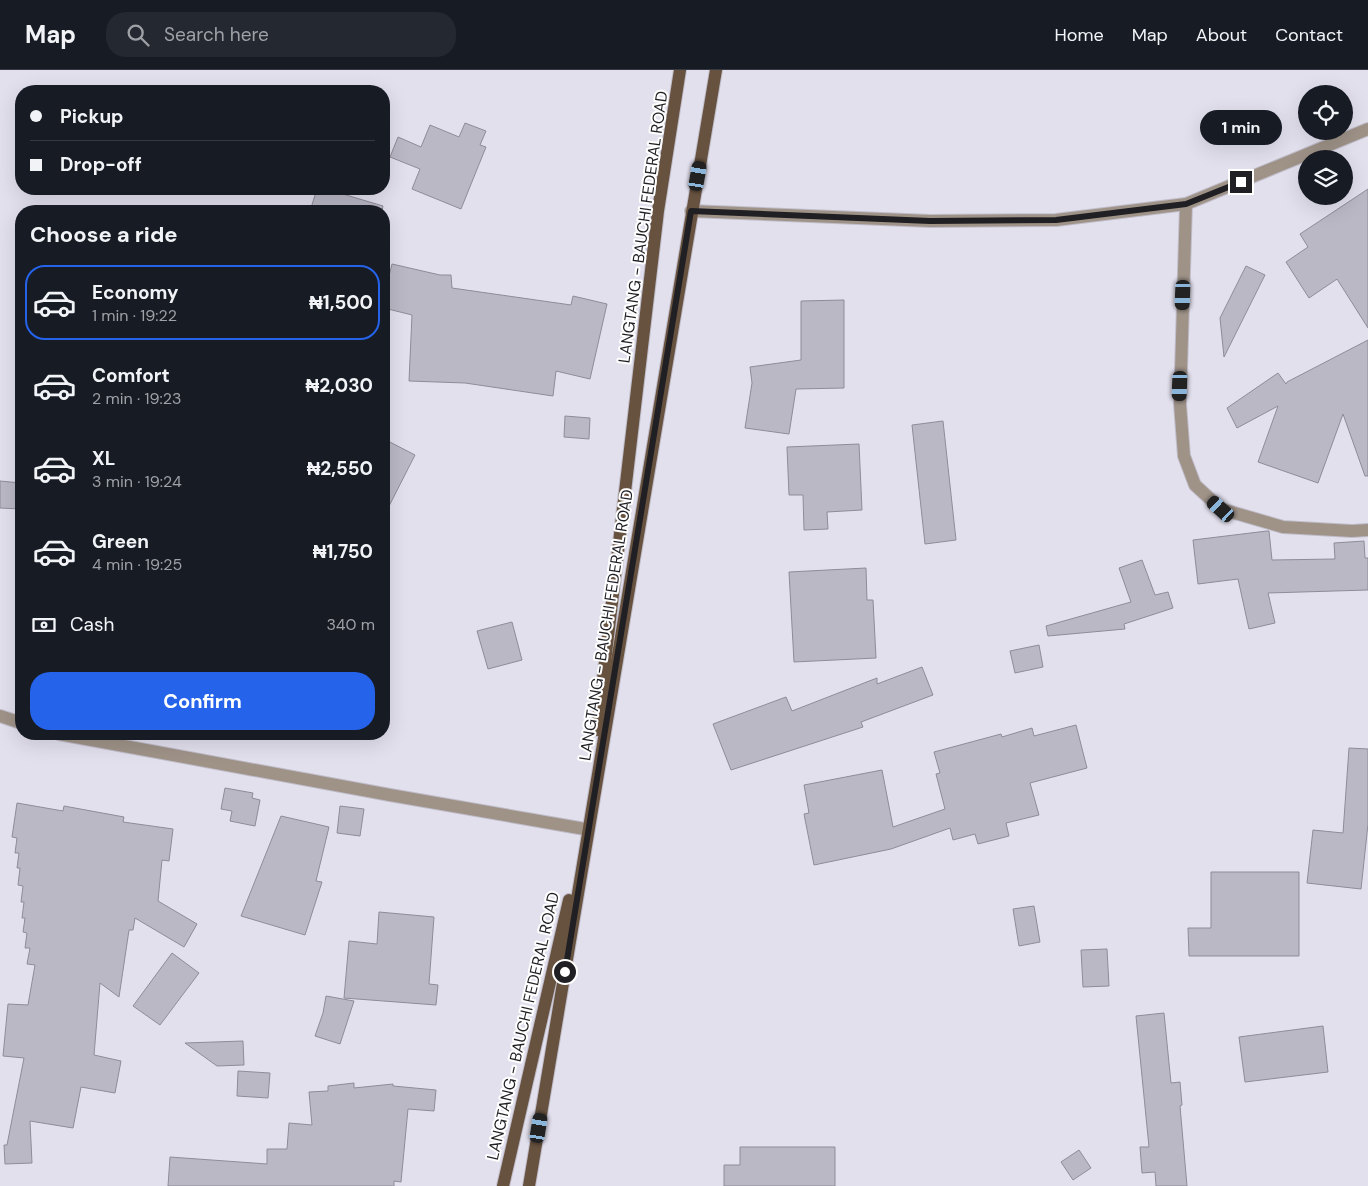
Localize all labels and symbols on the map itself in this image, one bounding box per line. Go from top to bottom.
street label: LANGTANG - BAUCHI FEDERAL ROAD [613,90,673,364]
callout: 1 min [1200,109,1282,144]
car [688,160,707,192]
route end [1230,171,1252,193]
car [1174,280,1191,310]
car [1171,371,1188,401]
street label: LANGTANG - BAUCHI FEDERAL ROAD [574,488,638,762]
car [1204,493,1237,525]
street label: LANGTANG - BAUCHI FEDERAL ROAD [482,890,564,1162]
route start [554,961,576,983]
car [529,1112,548,1144]

